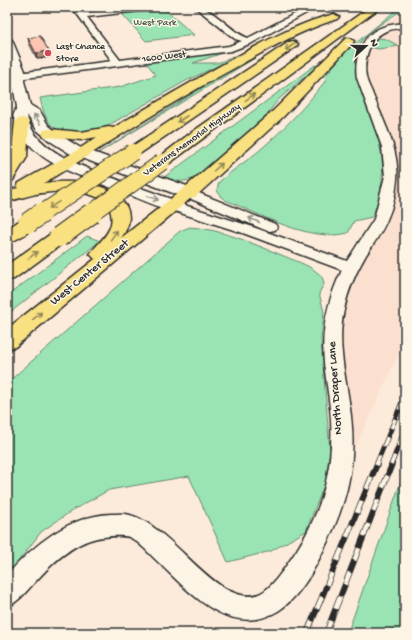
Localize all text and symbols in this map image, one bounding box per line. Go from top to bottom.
park label: West Park [134,17,178,29]
north arrow [346,26,386,66]
text: N [367,38,380,49]
place label: Last Chance Store [56,41,106,65]
one-way arrow [285,42,296,51]
marker: Last Chance Store [43,48,53,58]
street label: 1600 West [140,48,188,66]
one-way arrow [245,93,256,102]
street label: Veterans Memorial Highway [140,101,243,180]
one-way arrow [33,113,41,125]
one-way arrow [177,115,188,123]
one-way arrow [213,163,223,172]
one-way arrow [146,195,158,203]
one-way arrow [49,201,60,209]
one-way arrow [249,216,261,223]
one-way arrow [110,230,118,241]
street label: West Center Street [48,236,133,309]
one-way arrow [27,251,38,259]
one-way arrow [32,312,43,320]
street label: North Draper Lane [326,340,346,435]

